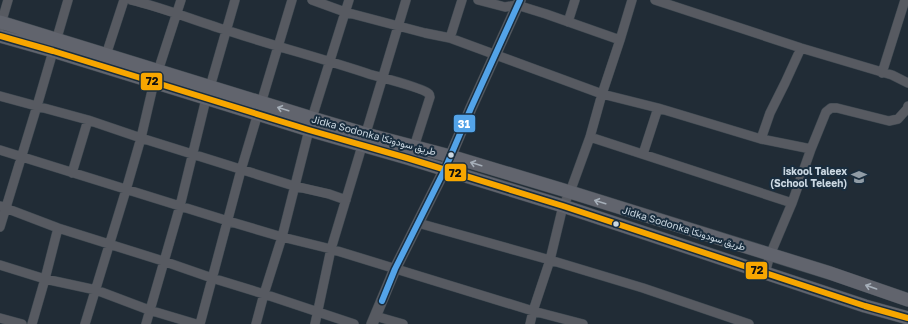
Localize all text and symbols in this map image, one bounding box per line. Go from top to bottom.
line badge: 72 [140,72,163,91]
text: 72 [146,74,159,87]
one-way arrow [277,105,290,112]
street label: Jidka Sodonka طريق سودونكا [310,113,438,158]
line badge: 31 [453,114,476,133]
text: 31 [458,117,471,130]
unlabelled marker [446,150,456,160]
one-way arrow [470,160,483,167]
line badge: 72 [444,163,467,182]
place label: iskool Taleex (School Teleeh) [770,165,847,189]
text: 72 [449,166,462,179]
school or university icon: iskool Taleex (School Teleeh) [850,168,868,186]
one-way arrow [594,198,607,205]
street label: Jidka Sodonka طريق سودونكا [621,204,748,254]
unlabelled marker [611,219,621,229]
line badge: 72 [745,261,768,280]
text: 72 [751,263,764,276]
one-way arrow [865,283,878,290]

